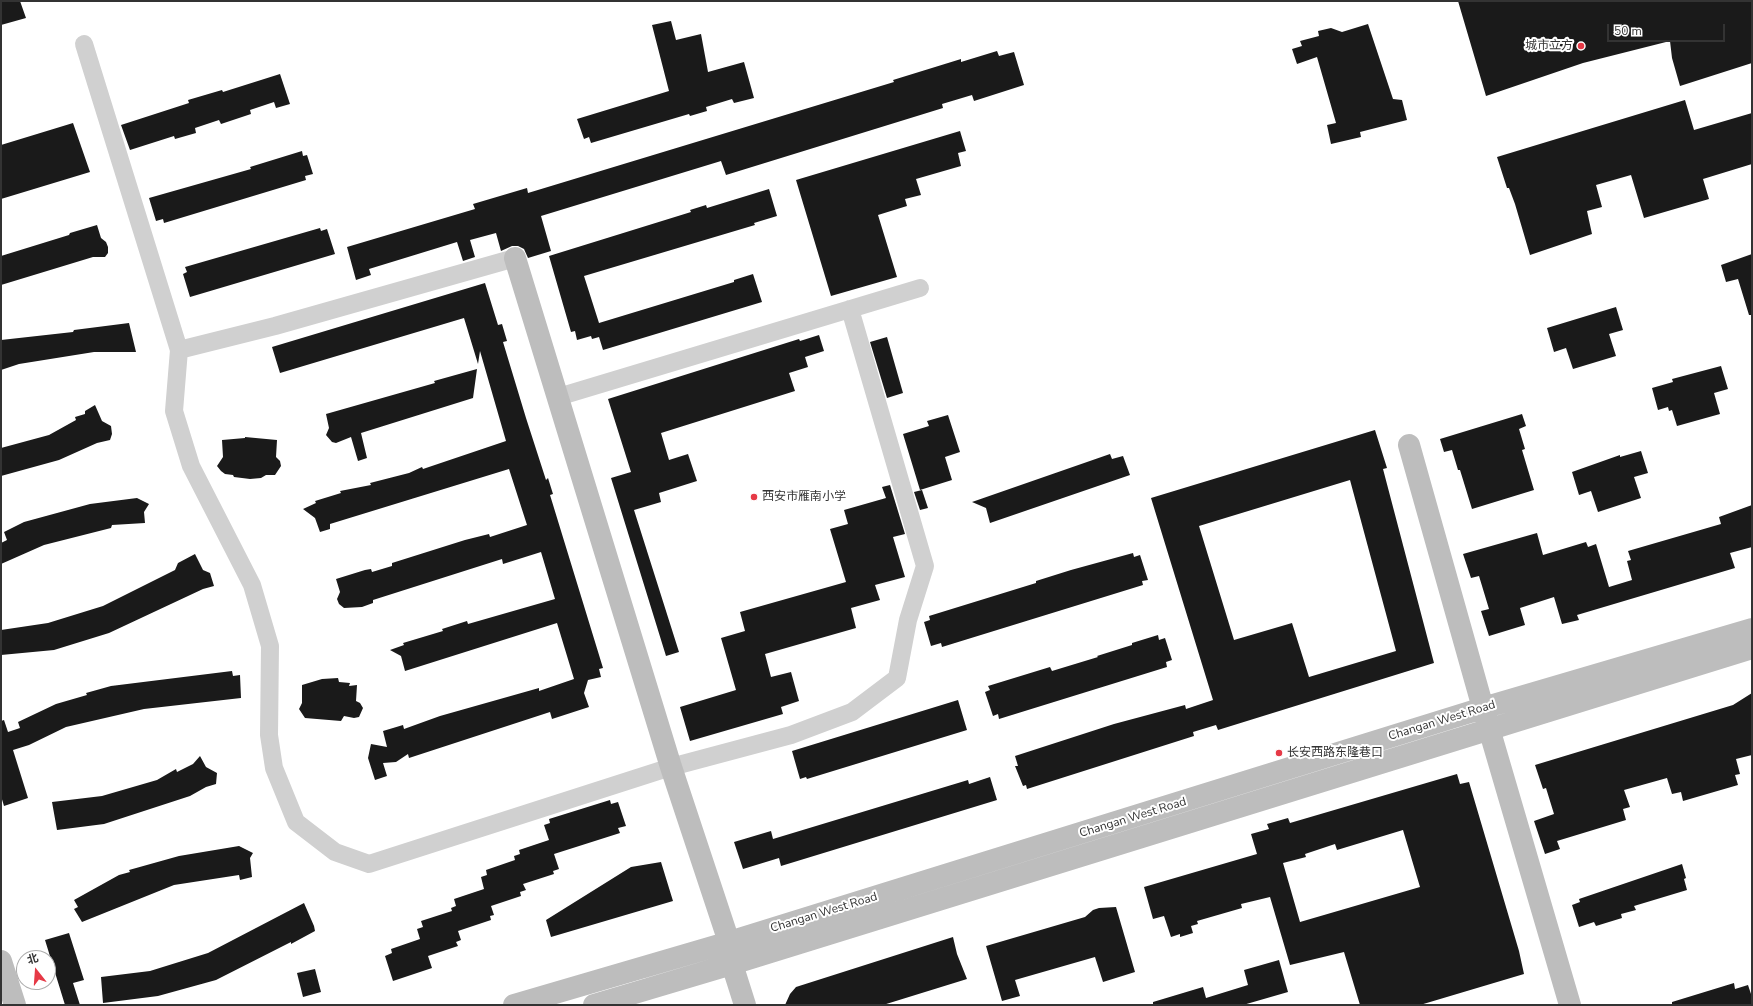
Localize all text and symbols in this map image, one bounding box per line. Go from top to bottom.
scale bar [1609,16,1727,42]
text: 50 m [1614,23,1642,39]
place label: 城市立方 [1525,39,1573,53]
marker: 城市立方 [1576,41,1586,51]
place label: 西安市雁南小学 [762,490,846,504]
marker: 西安市雁南小学 [749,492,759,502]
street label: Changan West Road [1387,698,1497,744]
place label: 长安西路东隆巷口 [1287,746,1383,760]
marker: 长安西路东隆巷口 [1274,748,1284,758]
street label: Changan West Road [1078,795,1188,841]
street label: Changan West Road [769,890,879,936]
north arrow [16,950,56,990]
text: 北 [25,950,40,968]

